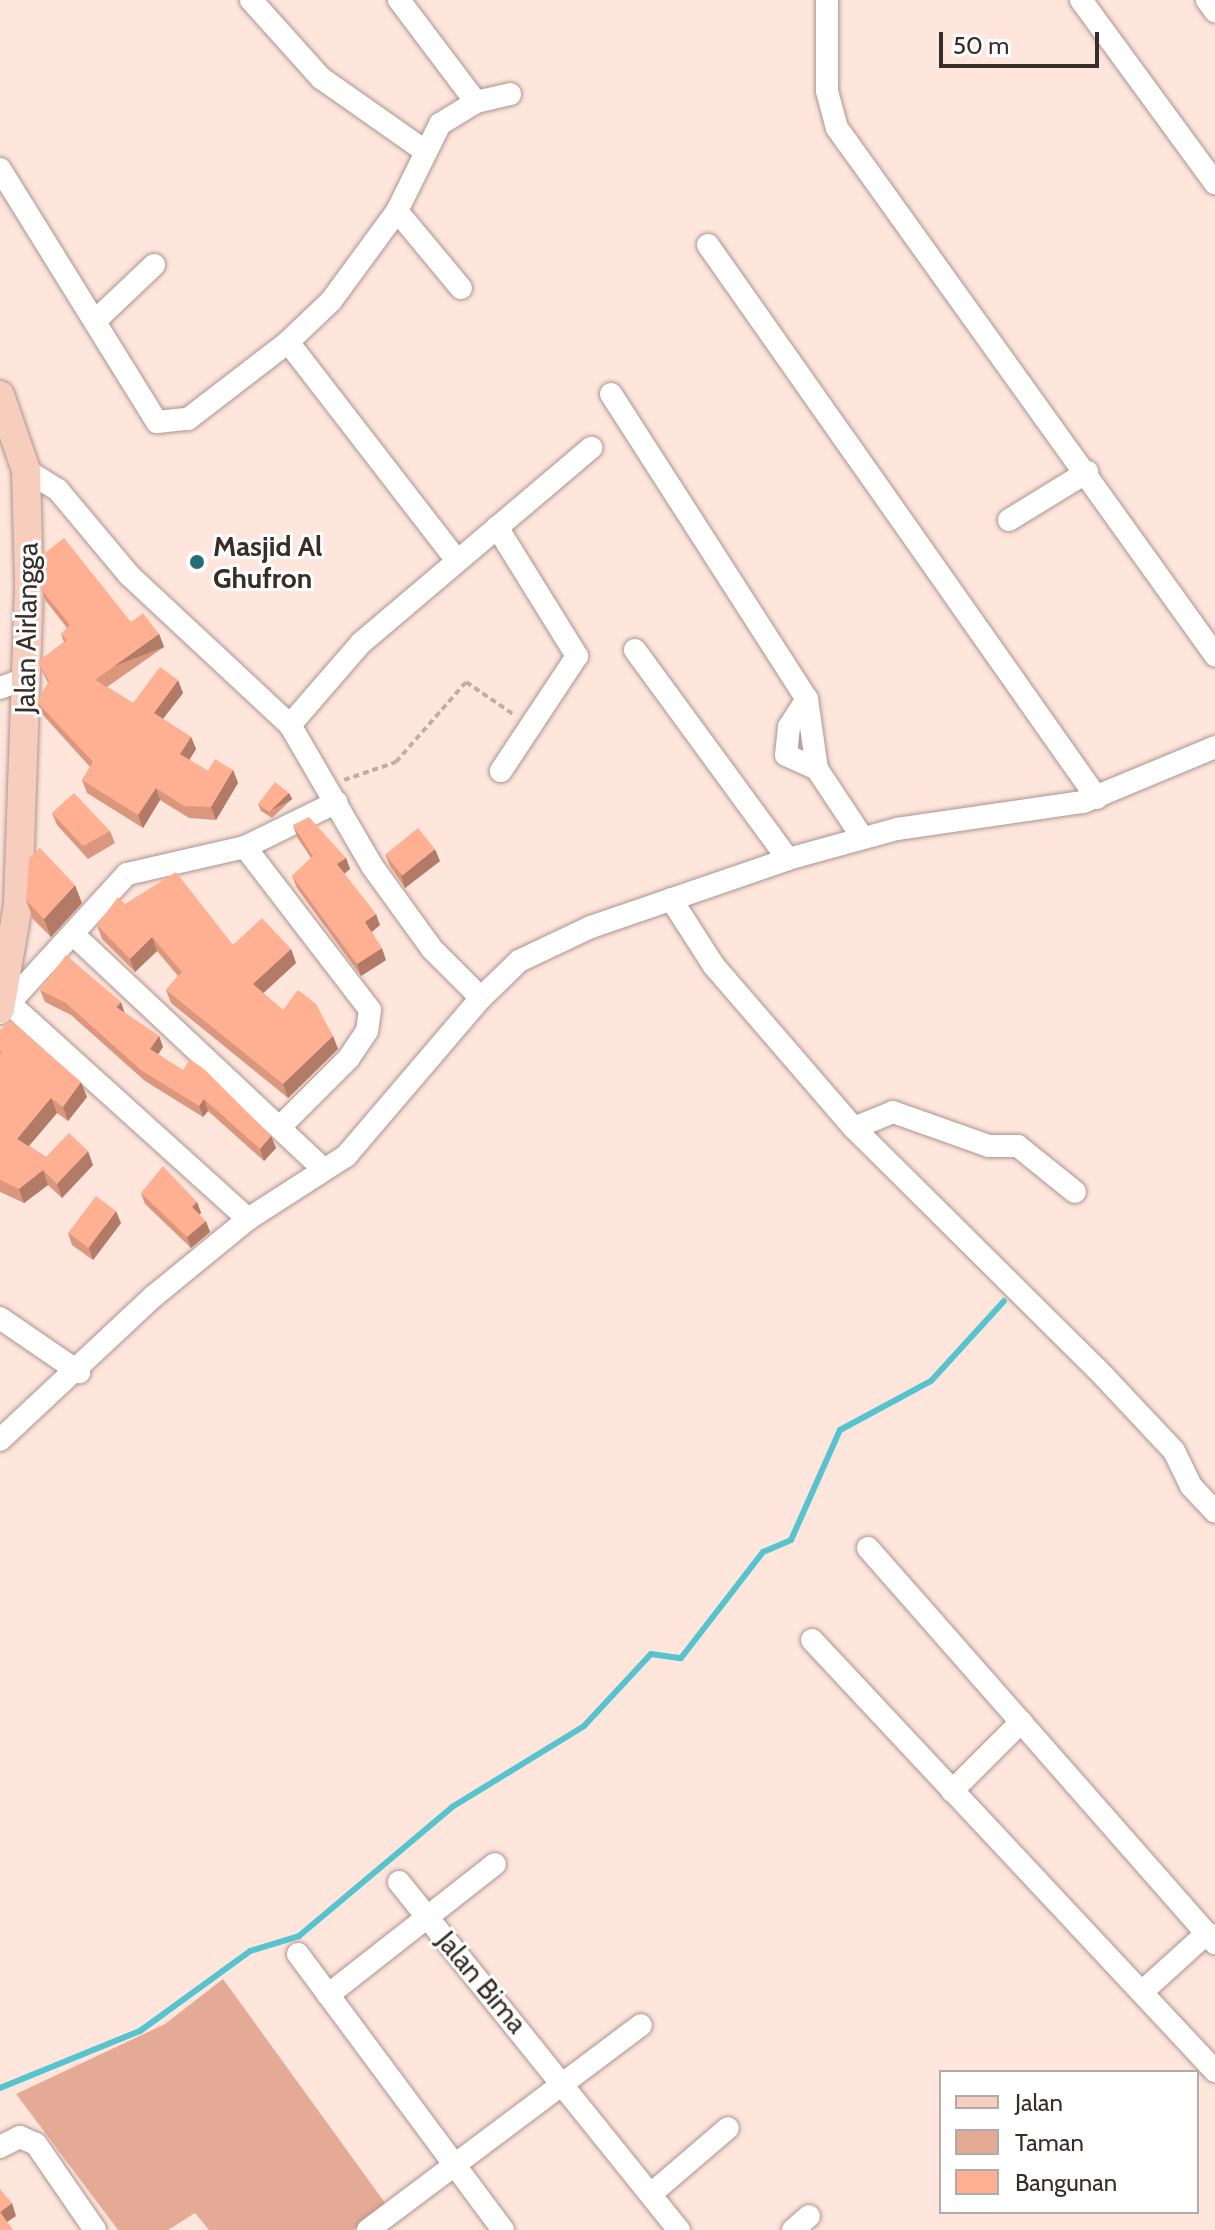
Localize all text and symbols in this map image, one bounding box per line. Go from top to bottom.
scale bar [943,16,1103,66]
text: 50 m [953,31,1009,60]
place label: Masjid Al Ghufron [213,529,322,595]
street label: Jalan Airlangga [8,542,44,714]
marker: Masjid Al Ghufron [188,553,206,571]
street label: Jalan Bima [430,1924,534,2040]
legend [939,2070,1199,2214]
text: Jalan [1015,2088,1063,2117]
text: Taman [1015,2128,1084,2157]
text: Bangunan [1015,2168,1117,2197]

